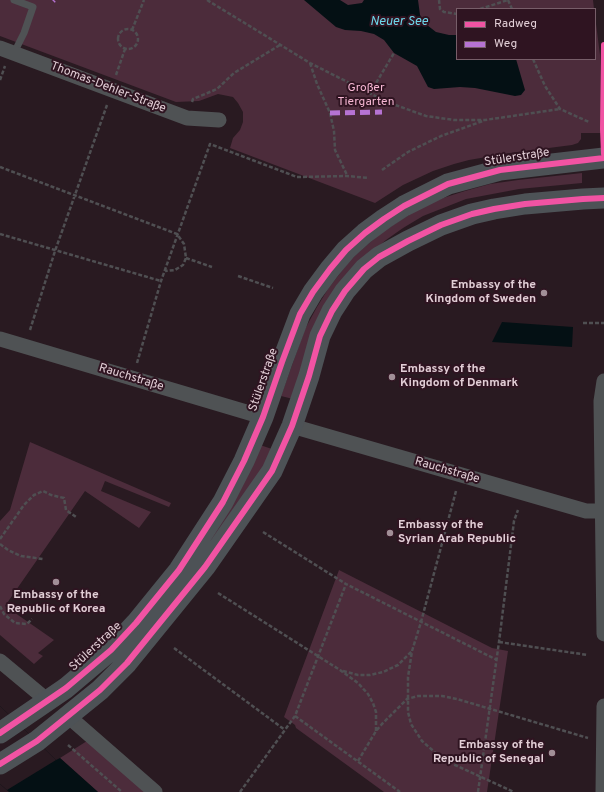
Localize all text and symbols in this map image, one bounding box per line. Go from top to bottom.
legend [456,8,596,60]
water label: Neuer See [370,14,428,30]
text: Radweg [494,16,537,32]
text: Weg [494,36,517,52]
street label: Thomas-Dehler-Straße [48,59,168,117]
park label: Großer Tiergarten [338,82,394,110]
street label: Stülerstraße [483,146,551,170]
place label: Embassy of the Kingdom of Sweden [425,279,536,307]
marker: Embassy of the Kingdom of Sweden [539,288,549,298]
street label: Stülerstraße [246,346,282,414]
street label: Rauchstraße [97,361,165,395]
place label: Embassy of the Kingdom of Denmark [400,363,518,391]
marker: Embassy of the Kingdom of Denmark [387,372,397,382]
street label: Rauchstraße [413,455,481,487]
place label: Embassy of the Syrian Arab Republic [398,519,516,547]
marker: Embassy of the Syrian Arab Republic [385,528,395,538]
marker: Embassy of the Republic of Korea [51,577,61,587]
place label: Embassy of the Republic of Korea [7,589,105,617]
street label: Stülerstraße [67,619,125,675]
place label: Embassy of the Republic of Senegal [433,739,544,767]
marker: Embassy of the Republic of Senegal [547,748,557,758]

